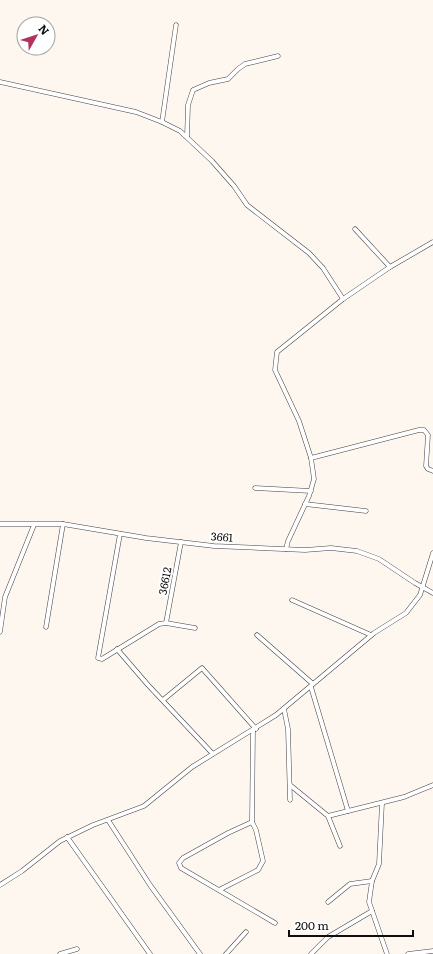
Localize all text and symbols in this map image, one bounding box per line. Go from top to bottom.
north arrow [16,16,56,56]
text: N [35,20,54,38]
street label: 3661 [210,527,234,545]
street label: 36612 [154,565,175,596]
scale bar [289,912,413,938]
text: 200 m [295,916,329,934]

